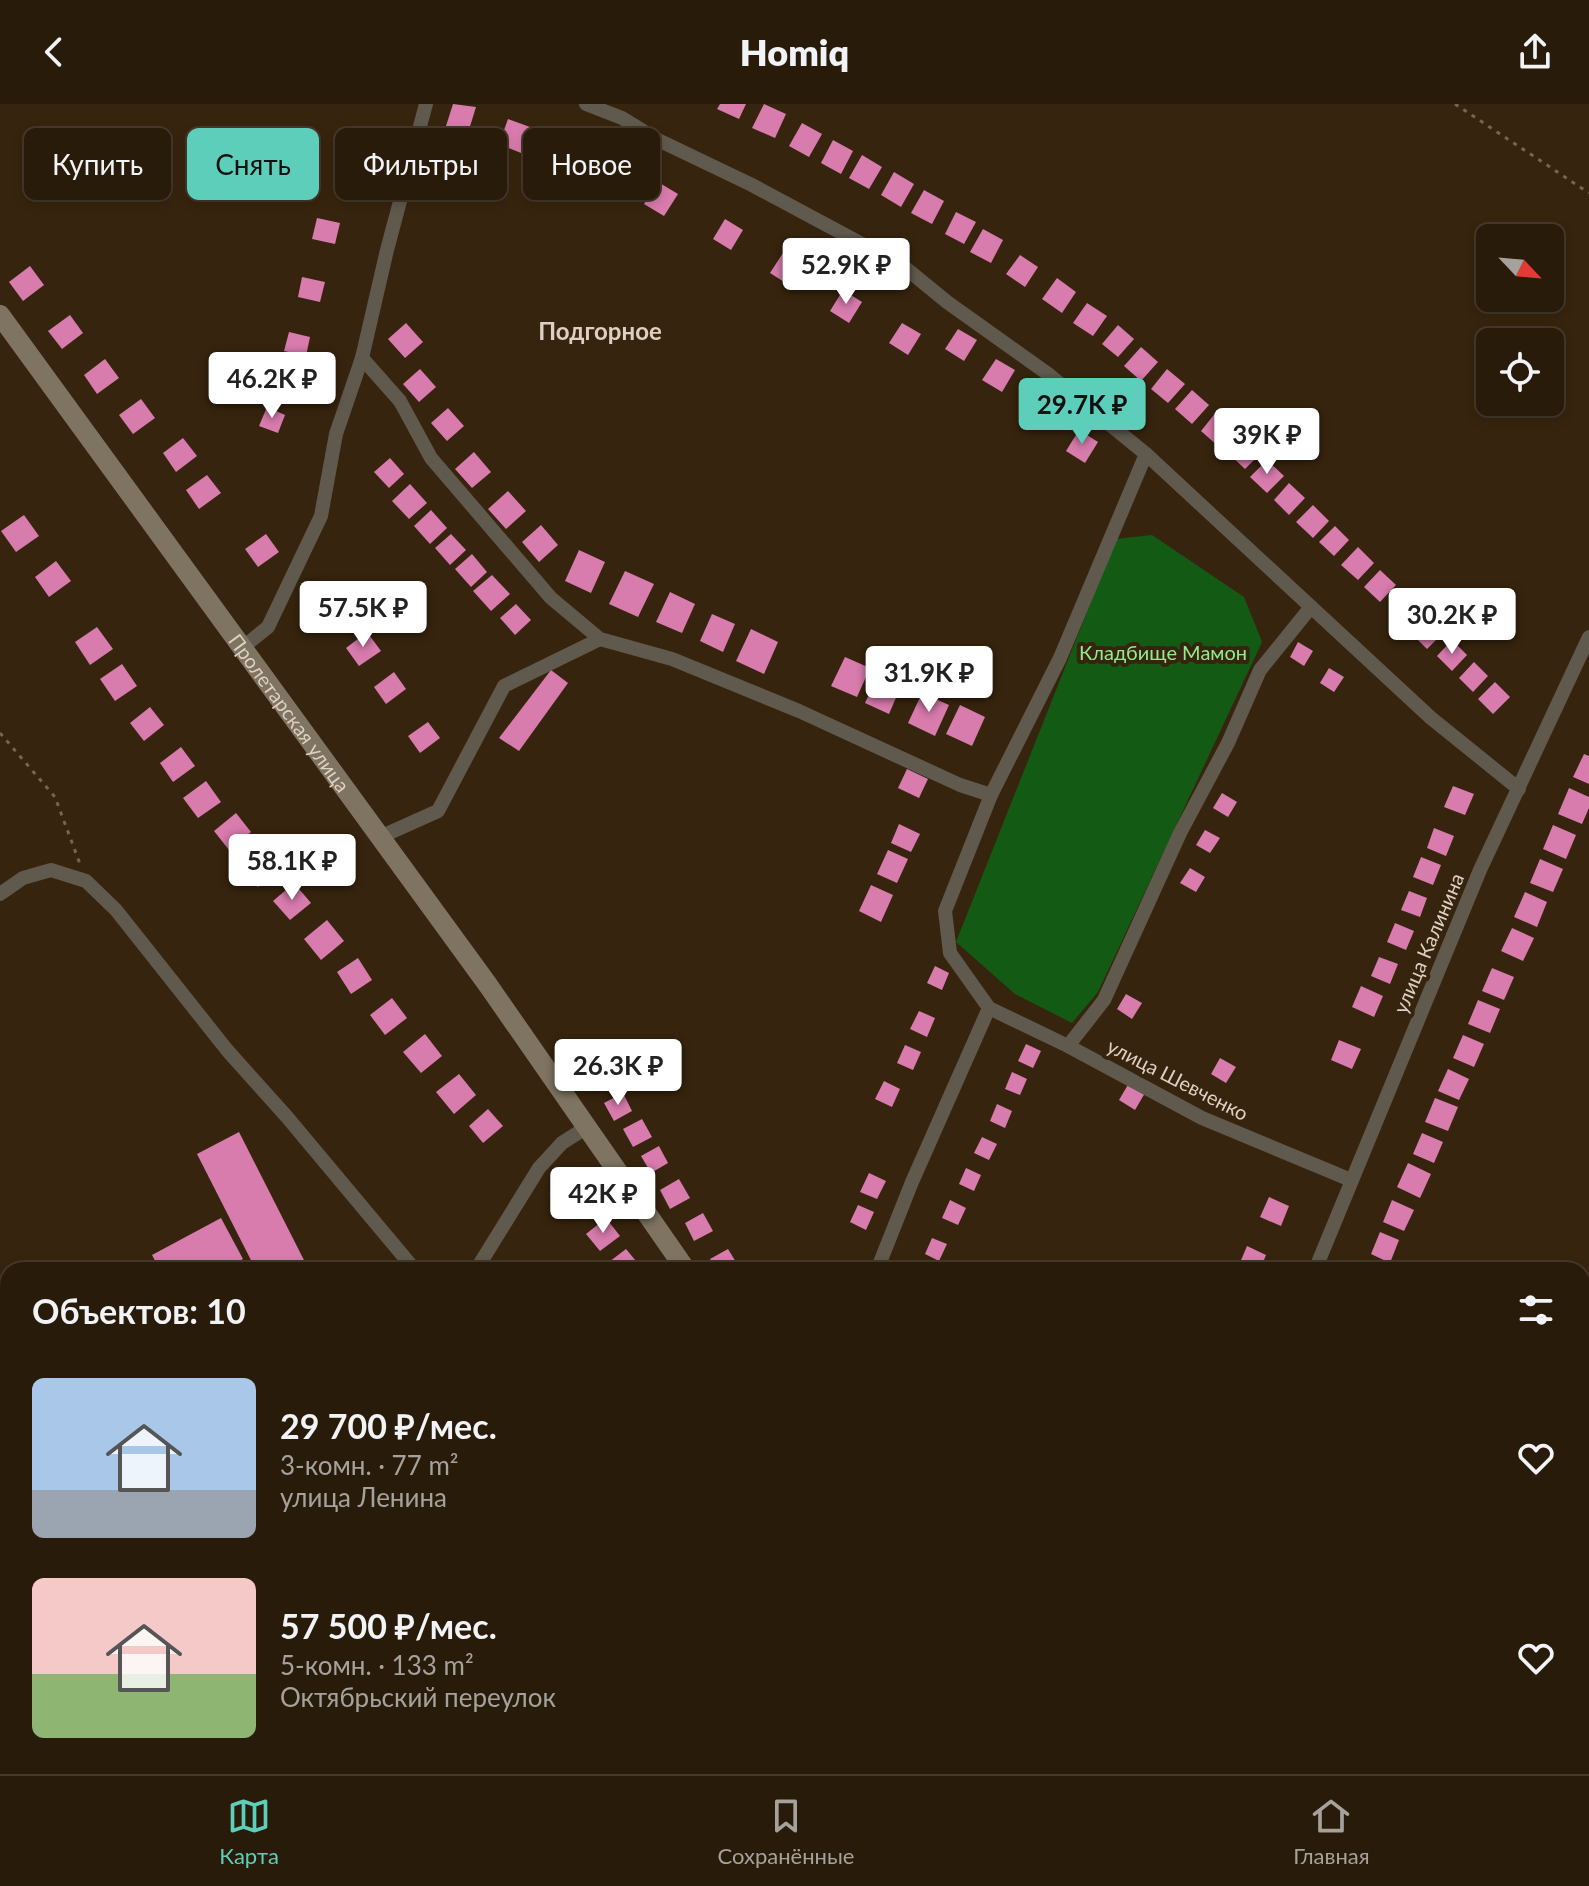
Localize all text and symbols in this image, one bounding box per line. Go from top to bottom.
icon: back [32,30,76,74]
text: Homiq [740,30,849,74]
icon: share [1513,30,1557,74]
chip: Купить [24,128,171,200]
chip: Снять [187,128,319,200]
chip: Фильтры [335,128,507,200]
chip: Новое [523,128,660,200]
north arrow [1476,224,1564,312]
map controls [1476,224,1564,416]
pin: 52.9K ₽ [772,238,920,306]
text: 52.9K ₽ [801,248,891,280]
district label: Подгорное [538,316,662,345]
button: locate [1476,328,1564,416]
pin: 46.2K ₽ [198,352,346,420]
text: 46.2K ₽ [227,362,317,394]
pin: 29.7K ₽ [1008,378,1156,446]
text: 29.7K ₽ [1037,388,1127,420]
pin: 39K ₽ [1211,408,1323,476]
text: 39K ₽ [1232,418,1302,450]
pin: 57.5K ₽ [289,581,437,649]
pin: 30.2K ₽ [1378,588,1526,656]
text: 57.5K ₽ [318,591,408,623]
text: 30.2K ₽ [1407,598,1497,630]
street label: Пролетарская улица [224,629,355,796]
park label: Кладбище Мамон [1079,640,1247,664]
pin: 31.9K ₽ [855,646,1003,714]
text: 31.9K ₽ [884,656,974,688]
pin: 58.1K ₽ [218,834,366,902]
text: 58.1K ₽ [247,844,337,876]
street label: улица Калинина [1388,869,1468,1017]
street label: улица Шевченко [1104,1033,1252,1125]
pin: 26.3K ₽ [544,1039,692,1107]
text: 26.3K ₽ [573,1049,663,1081]
pin: 42K ₽ [547,1167,659,1235]
text: 42K ₽ [568,1177,638,1209]
icon: filters [1514,1288,1558,1332]
text: Объектов: 10 [32,1290,246,1331]
text: 29 700 ₽/мес. [280,1405,497,1446]
icon: home [96,1410,192,1506]
icon: heart [1514,1436,1558,1480]
text: 3-комн. · 77 m² [280,1449,459,1481]
text: улица Ленина [280,1481,447,1513]
text: 57 500 ₽/мес. [280,1605,497,1646]
icon: home [96,1610,192,1706]
icon: heart [1514,1636,1558,1680]
text: 5-комн. · 133 m² [280,1649,474,1681]
text: Октябрьский переулок [280,1681,556,1713]
tab: Карта [219,1794,279,1869]
tab: Сохранённые [718,1794,854,1869]
tab: Главная [1293,1794,1370,1869]

